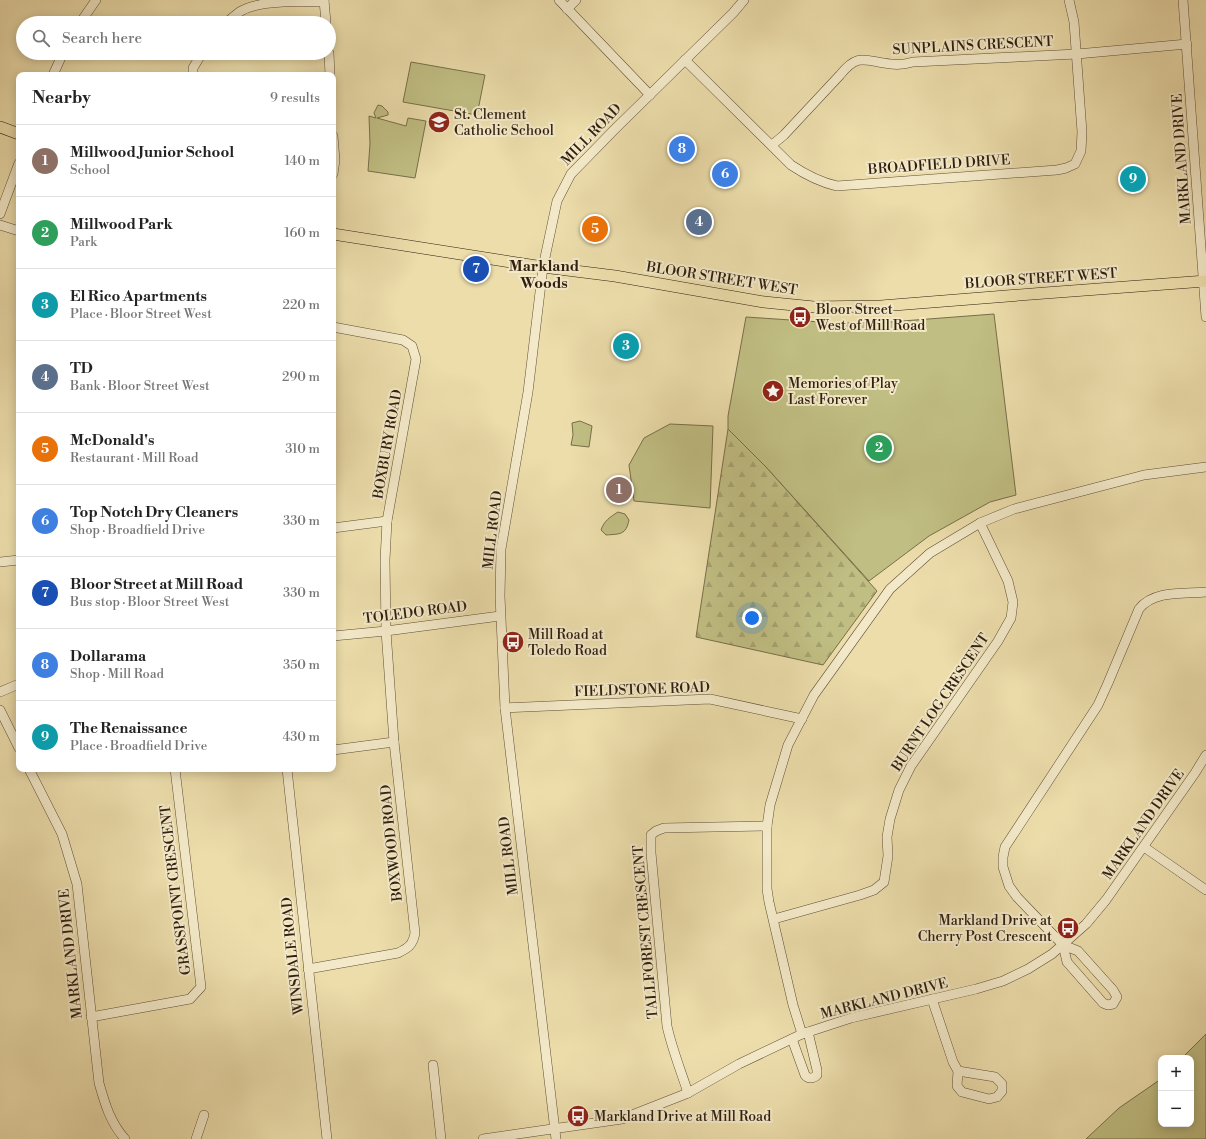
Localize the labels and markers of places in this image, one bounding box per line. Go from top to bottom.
place label: St. Clement Catholic School [454,106,554,140]
school or university icon: St. Clement Catholic School [426,109,452,135]
pin: 8 [669,134,695,164]
pin: 6 [712,159,738,189]
pin: 9 [1120,164,1146,194]
pin: 4 [686,207,712,237]
pin: 5 [582,214,608,244]
pin: 7 [463,254,489,284]
place label: Bloor Street West of Mill Road [815,301,925,335]
bus stop icon: Bloor Street West of Mill Road [787,304,813,330]
pin: 3 [613,331,639,361]
place label: Memories of Play Last Forever [788,375,898,409]
place icon: Memories of Play Last Forever [760,378,786,404]
pin: 2 [866,433,892,463]
pin: 1 [606,475,632,505]
place label: Mill Road at Toledo Road [528,626,607,660]
bus stop icon: Mill Road at Toledo Road [500,629,526,655]
place label: Markland Drive at Cherry Post Crescent [918,912,1052,946]
bus stop icon: Markland Drive at Cherry Post Crescent [1055,915,1081,941]
bus stop icon: Markland Drive at Mill Road [565,1103,591,1129]
place label: Markland Drive at Mill Road [594,1108,771,1126]

